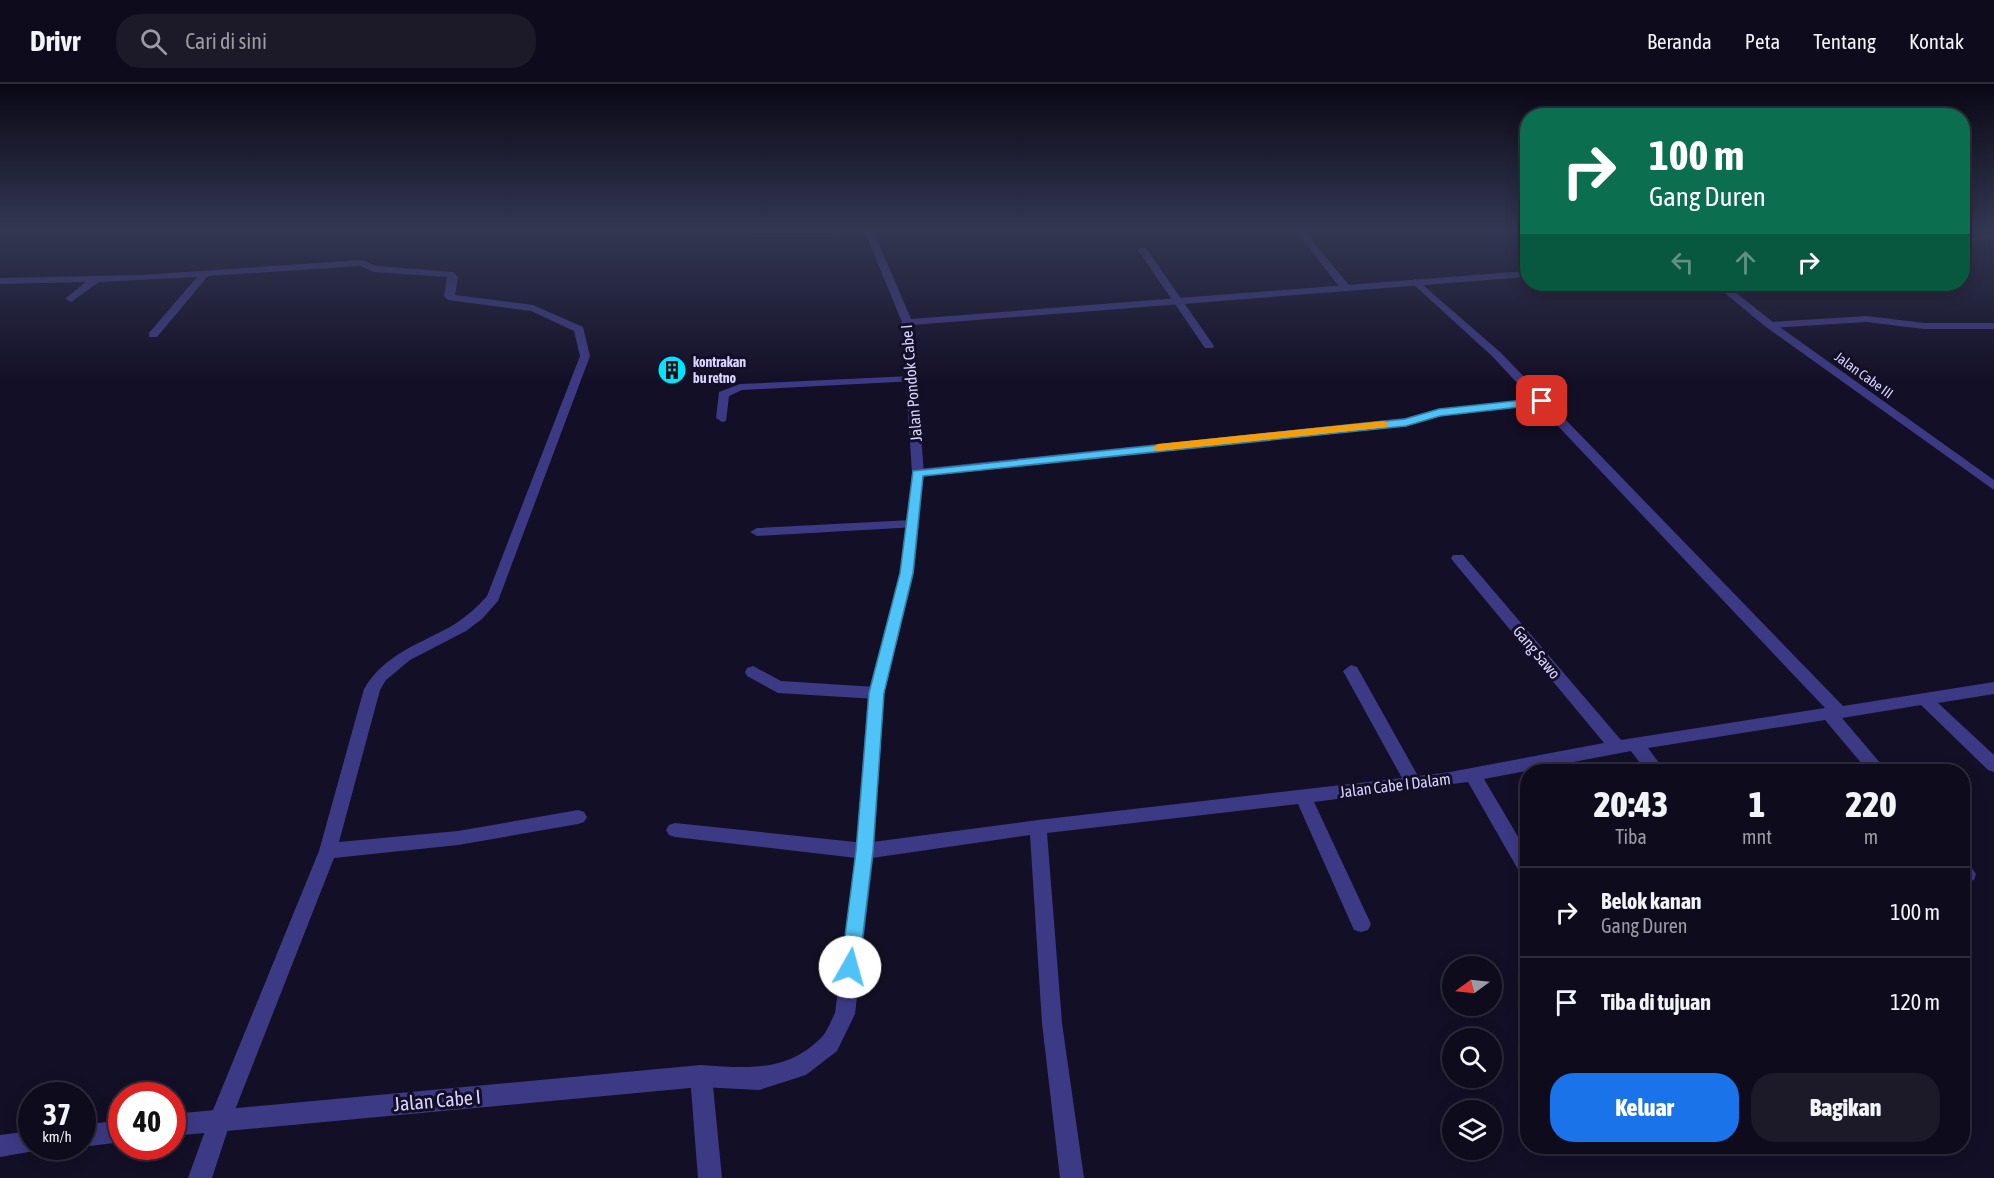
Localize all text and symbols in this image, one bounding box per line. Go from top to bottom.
search box [116,14,536,68]
text: Drivr [30,25,80,57]
icon: search [137,25,170,58]
text: Cari di sini [185,28,267,54]
text: Beranda [1647,29,1712,53]
text: Peta [1745,29,1780,53]
text: Tentang [1813,29,1876,53]
text: Kontak [1909,29,1964,53]
text: 100 m [1649,131,1744,179]
icon: right [1550,132,1628,210]
text: Gang Duren [1649,181,1766,212]
icon: left [1666,246,1699,279]
icon: ahead [1729,246,1762,279]
icon: right [1792,246,1825,279]
street label: Jalan Pondok Cabe I [897,324,925,442]
street label: Jalan Cabe III [1832,348,1896,402]
building icon: kontrakan bu retno [656,354,688,386]
place label: kontrakan bu retno [693,354,746,386]
pin [1516,375,1567,426]
icon: arrive [1525,384,1558,417]
street label: Gang Sawo [1509,622,1564,683]
street label: Jalan Cabe I Dalam [1338,769,1452,801]
text: 20:43 [1594,783,1668,825]
text: 1 [1749,783,1765,825]
text: 220 [1846,783,1896,825]
text: Tiba [1615,825,1647,848]
text: mnt [1742,825,1772,848]
text: m [1864,825,1878,848]
text: Belok kanan [1601,888,1702,914]
icon: right [1550,896,1583,929]
text: 100 m [1890,899,1940,925]
text: Gang Duren [1601,914,1687,937]
position arrow [818,935,882,999]
north arrow [1442,956,1502,1016]
map controls [1442,956,1502,1160]
icon: arrive [1550,986,1583,1019]
text: Tiba di tujuan [1601,989,1711,1015]
text: 120 m [1890,989,1940,1015]
button: search [1442,1028,1502,1088]
button: Keluar [1550,1073,1739,1142]
button: Bagikan [1751,1073,1940,1142]
speed limit sign: 40 [108,1082,186,1160]
street label: Jalan Cabe I [392,1085,482,1115]
text: 37 [43,1097,71,1131]
button: layers [1442,1100,1502,1160]
text: km/h [42,1128,72,1145]

